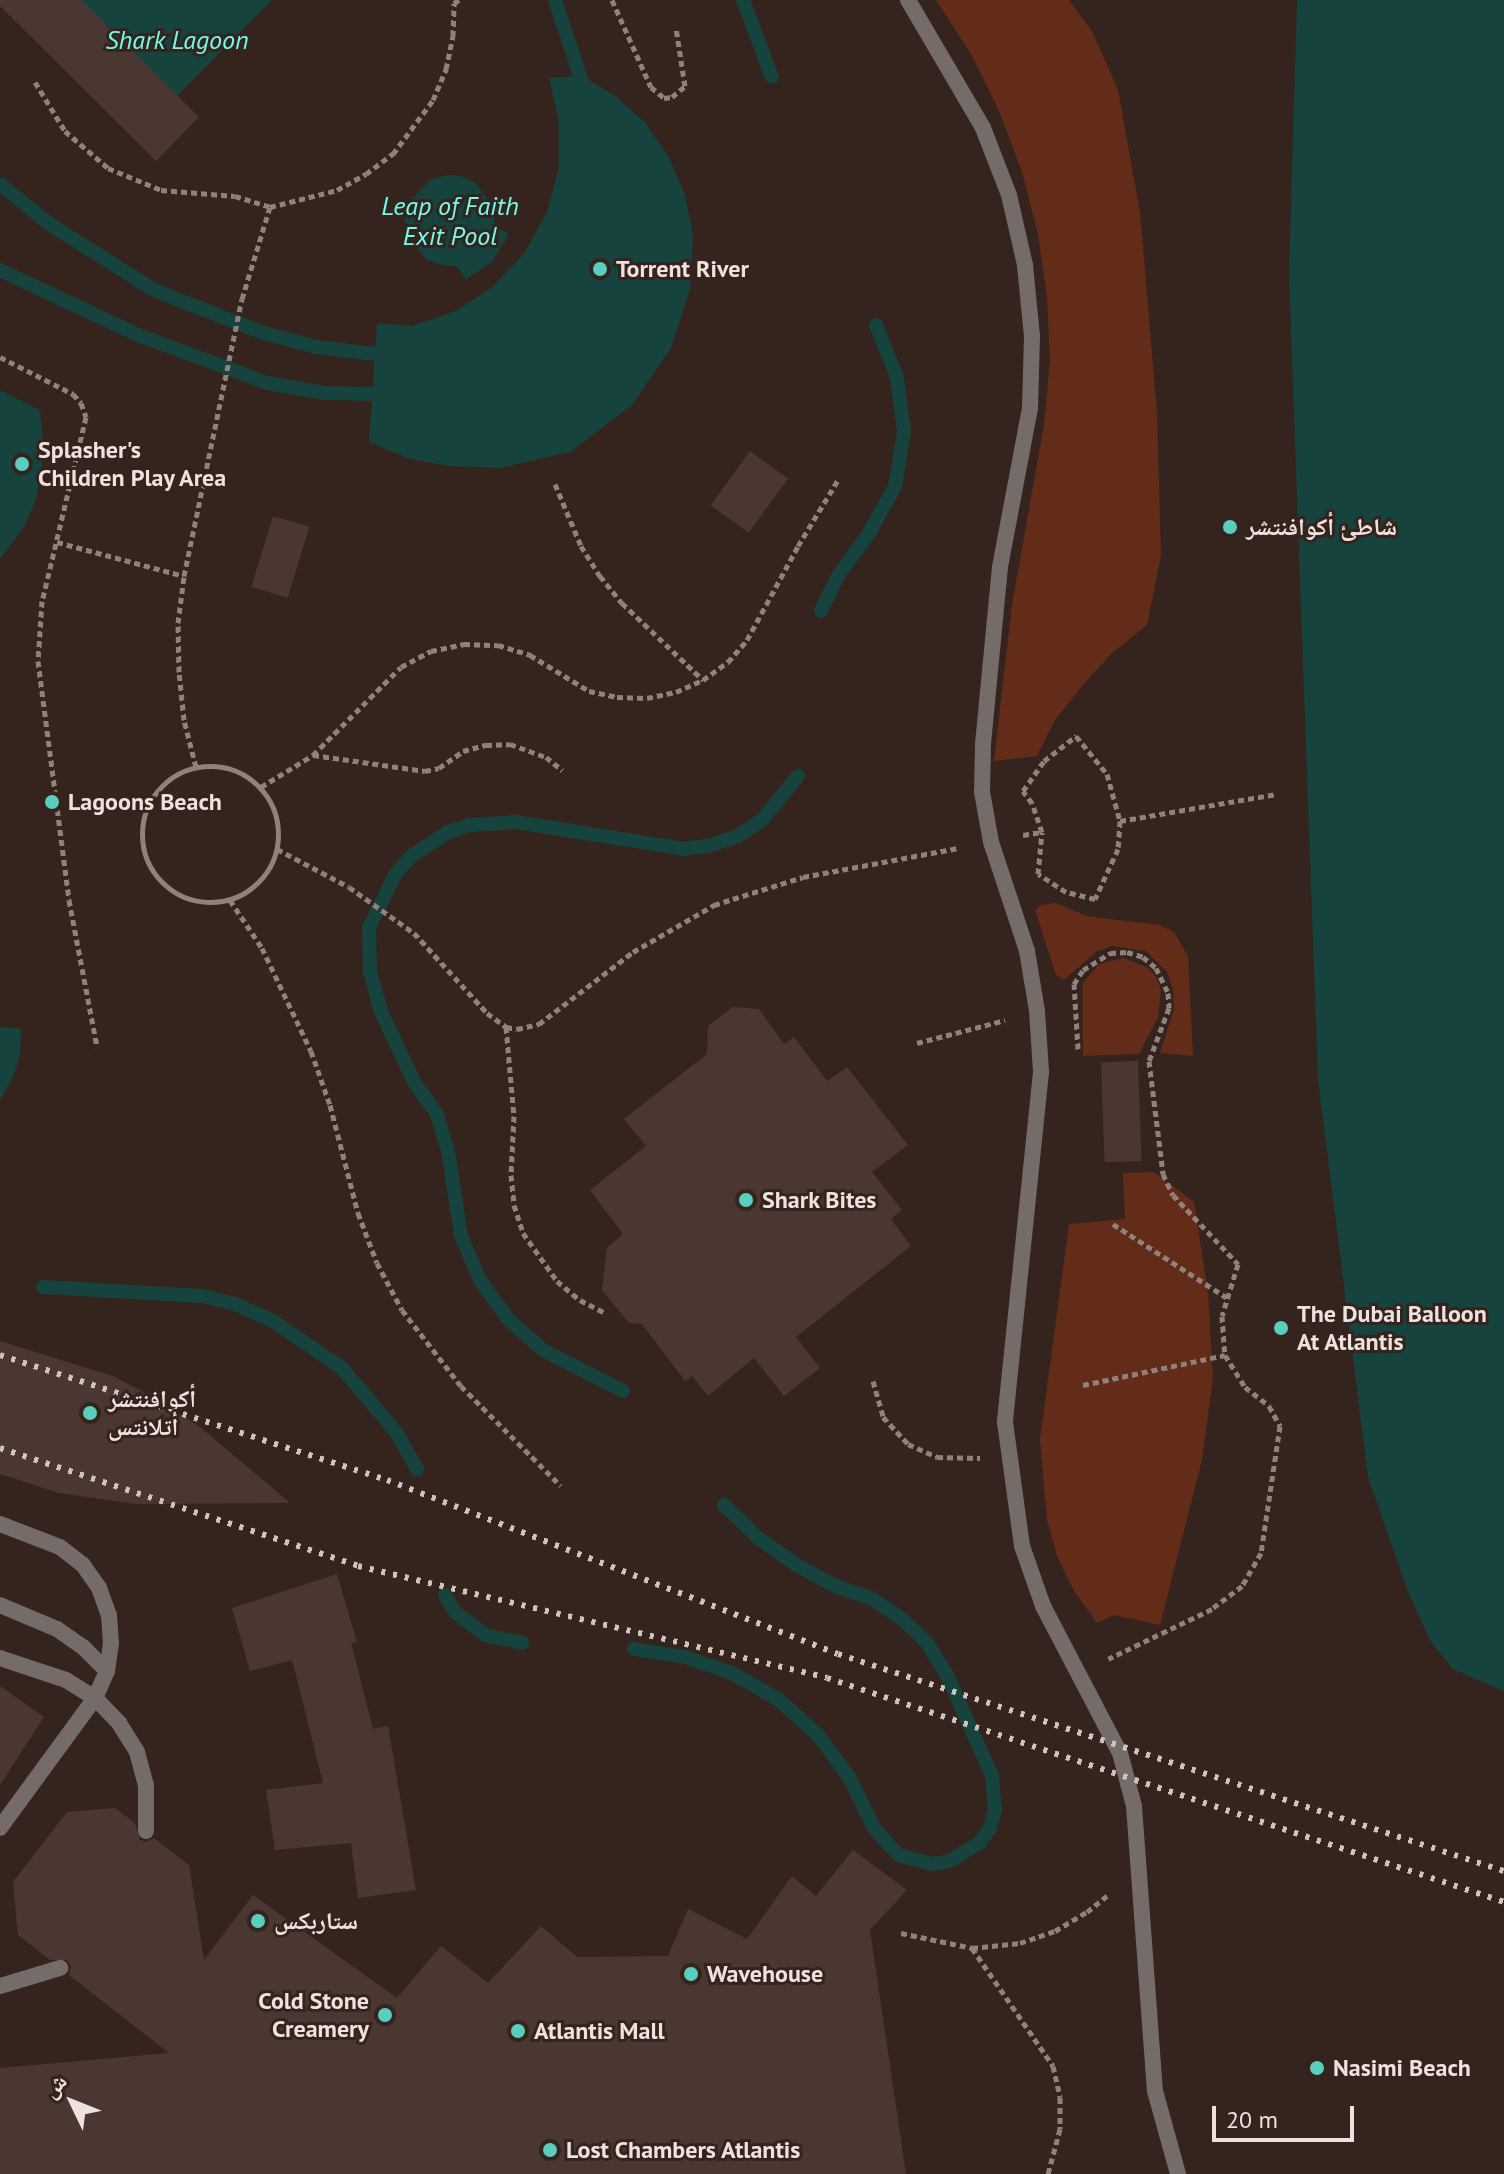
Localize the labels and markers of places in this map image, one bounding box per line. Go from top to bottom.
place label: Torrent River [616,255,749,283]
marker: Torrent River [591,260,609,278]
place label: Splasher's Children Play Area [38,436,228,492]
marker: Splasher's Children Play Area [13,455,31,473]
place label: شاطئ أكوافنتشر [1246,513,1397,541]
marker: شاطئ أكوافنتشر [1221,518,1239,536]
place label: Lagoons Beach [68,788,222,816]
marker: Lagoons Beach [43,793,61,811]
place label: Shark Bites [762,1186,877,1214]
marker: Shark Bites [737,1191,755,1209]
place label: The Dubai Balloon At Atlantis [1297,1300,1487,1356]
marker: The Dubai Balloon At Atlantis [1272,1319,1290,1337]
place label: أكوافنتشر أتلانتس [108,1385,196,1441]
marker: أكوافنتشر أتلانتس [79,1402,101,1424]
place label: ستاربكس [274,1907,358,1935]
marker: ستاربكس [249,1912,267,1930]
place label: Wavehouse [707,1960,823,1988]
marker: Wavehouse [682,1965,700,1983]
place label: Cold Stone Creamery [258,1987,369,2043]
marker: Cold Stone Creamery [376,2006,394,2024]
place label: Atlantis Mall [534,2017,665,2045]
marker: Atlantis Mall [509,2022,527,2040]
place label: Nasimi Beach [1333,2054,1471,2082]
marker: Nasimi Beach [1308,2059,1326,2077]
place label: Lost Chambers Atlantis [566,2136,802,2164]
marker: Lost Chambers Atlantis [541,2141,559,2159]

